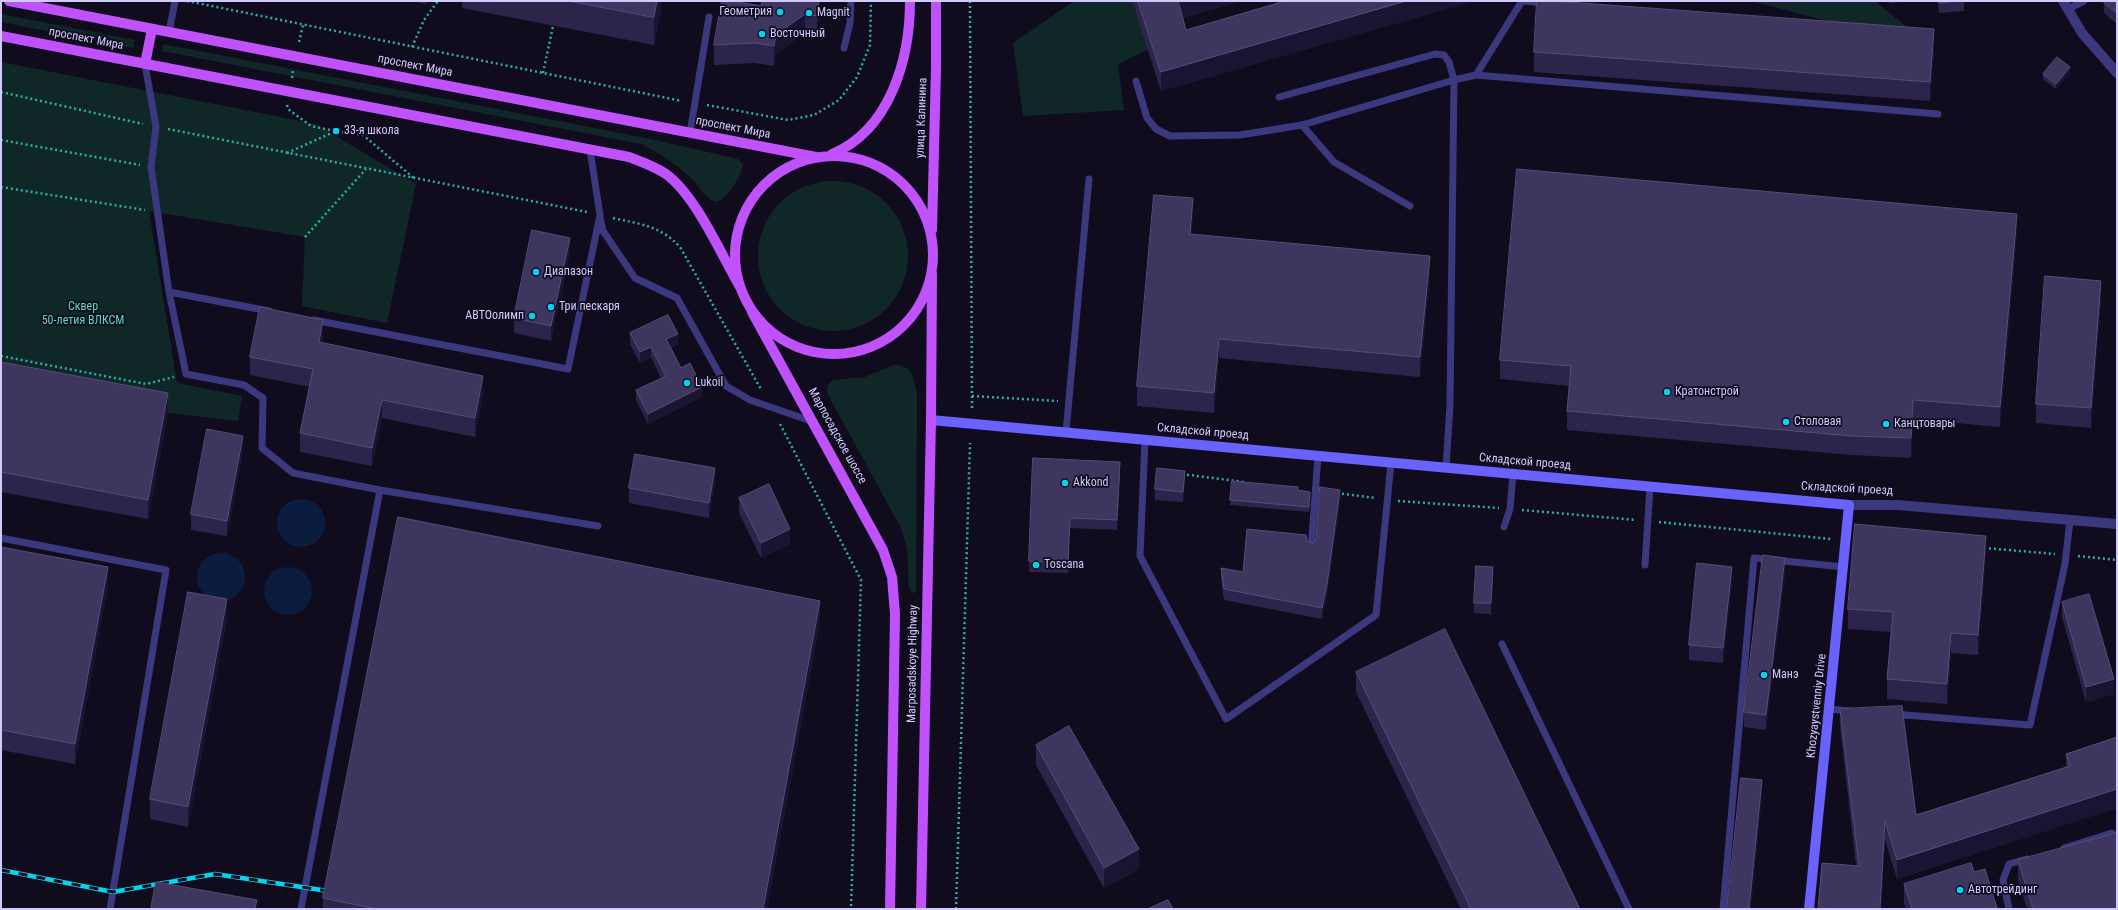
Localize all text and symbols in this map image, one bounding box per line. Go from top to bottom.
place label: Геометрия [719,5,772,19]
place label: Magnit [817,6,850,20]
marker: Геометрия [775,7,785,17]
marker: Magnit [804,8,814,18]
street label: проспект Мира [47,25,125,53]
place label: Восточный [770,27,825,41]
marker: Восточный [757,29,767,39]
street label: проспект Мира [376,52,454,80]
street label: улица Калинина [913,77,931,159]
street label: проспект Мира [694,114,772,142]
place label: 33-я школа [344,124,399,138]
marker: 33-я школа [331,126,341,136]
place label: Диапазон [544,265,593,279]
marker: Диапазон [531,267,541,277]
park label: Сквер 50-летия ВЛКСМ [42,300,124,328]
place label: Три пескаря [559,300,620,314]
marker: Три пескаря [546,302,556,312]
place label: АВТОолимп [465,309,524,323]
marker: АВТОолимп [527,311,537,321]
place label: Lukoil [695,376,723,390]
marker: Lukoil [682,378,692,388]
place label: Кратонстрой [1675,385,1739,399]
street label: Марпосадское шоссе [805,386,869,486]
marker: Кратонстрой [1662,387,1672,397]
place label: Столовая [1794,415,1841,429]
marker: Столовая [1781,417,1791,427]
place label: Канцтовары [1894,417,1956,431]
marker: Канцтовары [1881,419,1891,429]
street label: Складской проезд [1156,421,1250,443]
street label: Складской проезд [1478,451,1572,473]
place label: Akkond [1073,476,1109,490]
marker: Akkond [1060,478,1070,488]
street label: Складской проезд [1800,479,1894,499]
place label: Toscana [1044,558,1084,572]
marker: Toscana [1031,560,1041,570]
street label: Marposadskoye Highway [905,605,921,723]
street label: Khozyaystvenniy Drive [1804,653,1830,759]
place label: Манэ [1772,668,1799,682]
marker: Манэ [1759,670,1769,680]
place label: Автотрейдинг [1968,883,2038,897]
marker: Автотрейдинг [1955,885,1965,895]

